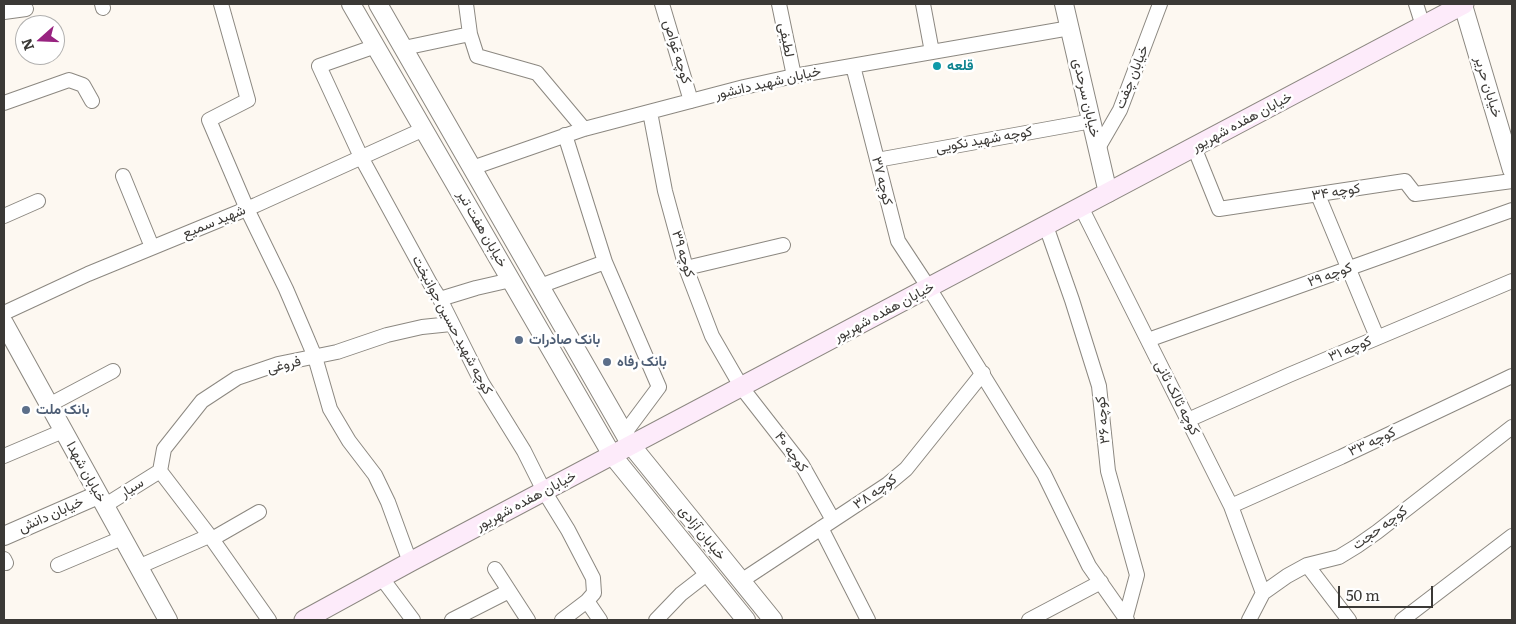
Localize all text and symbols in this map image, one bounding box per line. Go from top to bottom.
north arrow [15,15,65,65]
street label: کوچه غواص [659,18,695,86]
street label: لطیفی [774,21,798,59]
text: N [15,36,38,54]
street label: خیابان چفت [1112,43,1152,111]
street label: خیابان حریر [1471,54,1505,120]
street label: خیابان سرحدی [1069,57,1103,139]
place label: قلعه [947,58,973,74]
marker: قلعه [931,60,943,72]
street label: خیابان شهید دانشور [713,63,823,103]
street label: خیابان هفده شهریور [1189,88,1295,156]
street label: کوچه شهید نکویی [934,123,1034,157]
street label: کوچه ۳۷ [868,155,896,207]
street label: کوچه ۳۴ [1310,180,1362,204]
street label: خیابان هفت تیر [453,188,511,270]
street label: شهید سمیع [180,202,248,242]
street label: کوچه ۳۹ [668,229,698,279]
street label: کوچه شهید حسین جوانبخت [408,253,496,397]
street label: کوچه ۲۹ [1306,259,1354,291]
street label: خیابان هفده شهریور [831,278,937,346]
place label: بانک صادرات [529,332,600,348]
street label: کوچه ۳۱ [1326,332,1374,366]
marker: بانک صادرات [513,334,525,346]
street label: فروغی [265,353,303,377]
place label: بانک رفاه [617,354,667,370]
marker: بانک رفاه [601,356,613,368]
street label: کوچه ثالک ثانی [1151,358,1203,438]
street label: کوچه ۳۶ [1092,395,1114,445]
place label: بانک ملت [36,402,90,418]
marker: بانک ملت [20,404,32,416]
street label: کوچه ۳۳ [1346,424,1398,460]
street label: کوچه ۴۰ [771,429,811,475]
street label: خیابان شهدا [62,439,110,505]
street label: خیابان هفده شهریور [473,467,579,535]
street label: کوچه ۳۸ [850,471,900,513]
street label: سیار [117,474,147,502]
street label: خیابان دانش [16,493,86,537]
street label: خیابان آزادی [675,502,729,564]
street label: کوچه حجت [1349,502,1411,554]
scale bar [1341,576,1436,608]
text: 50 m [1346,583,1380,606]

